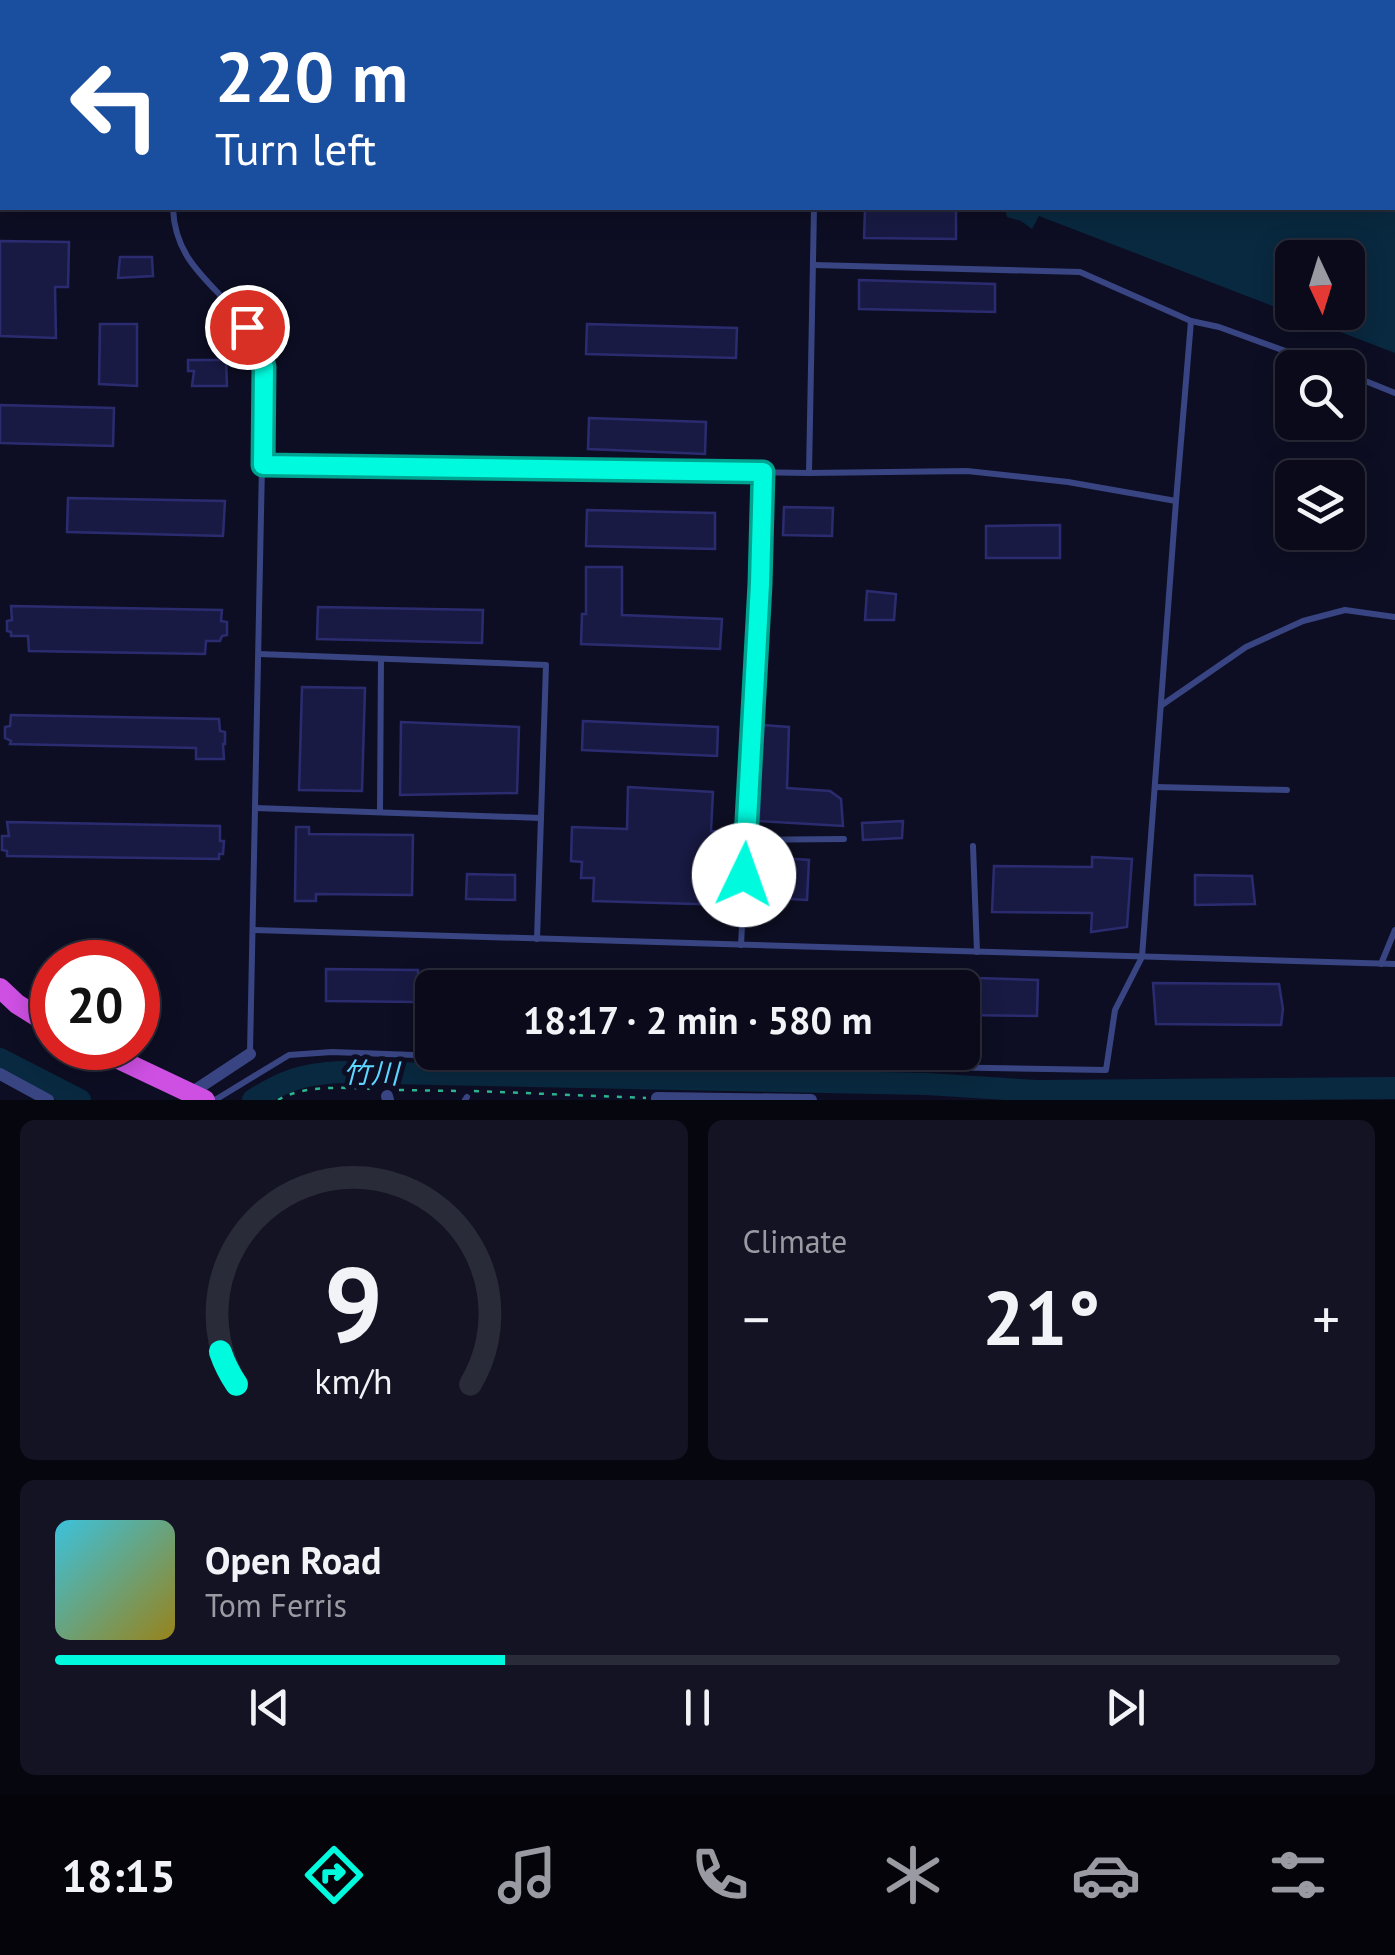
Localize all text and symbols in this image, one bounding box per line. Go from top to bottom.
text: 220 m [215,31,408,121]
icon: left [50,40,180,170]
text: Turn left [215,119,376,177]
north arrow [1275,240,1365,330]
map controls [1275,240,1365,550]
pin [205,285,290,370]
icon: arrive [220,300,275,355]
button: search [1275,350,1365,440]
button: layers [1275,460,1365,550]
position arrow [692,823,796,927]
speed limit sign: 20 [30,940,160,1070]
text: 18:17 · 2 min · 580 m [523,995,872,1044]
water label: 竹川 [343,1054,402,1092]
text: Climate [743,1220,847,1262]
text: 9 [324,1236,383,1371]
text: 21° [982,1269,1100,1366]
text: − [743,1283,770,1354]
text: + [1312,1283,1340,1354]
text: km/h [315,1358,393,1404]
text: Open Road [205,1535,381,1584]
text: Tom Ferris [205,1584,347,1626]
icon: previous [242,1680,297,1735]
icon: pause [670,1680,725,1735]
icon: next [1098,1680,1153,1735]
icon: directions [299,1840,369,1910]
icon: music [492,1840,562,1910]
icon: phone [685,1840,755,1910]
icon: climate [878,1840,948,1910]
icon: car [1071,1840,1141,1910]
icon: filters [1263,1840,1333,1910]
text: 18:15 [61,1846,176,1904]

